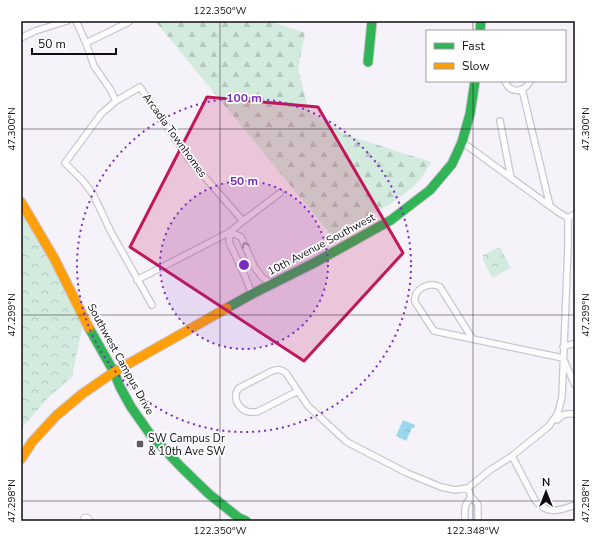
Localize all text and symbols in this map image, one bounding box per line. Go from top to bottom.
text: 122.350°W [193,4,247,18]
scale bar [32,30,116,56]
legend [426,30,566,82]
text: 50 m [38,36,66,52]
text: Fast [462,38,485,54]
text: Slow [462,58,490,74]
street label: Arcadia Townhomes [139,90,210,180]
text: 100 m [226,90,262,106]
text: 47.300°N [5,107,19,151]
text: 47.300°N [579,107,593,151]
text: 50 m [230,173,258,189]
street label: 10th Avenue Southwest [265,210,378,279]
one-way arrow [242,242,250,250]
centre of rings [237,258,251,272]
text: 47.299°N [5,293,19,337]
text: 47.299°N [579,293,593,337]
street label: Southwest Campus Drive [84,301,158,418]
place label: SW Campus Dr & 10th Ave SW [148,431,225,459]
marker: SW Campus Dr & 10th Ave SW [135,439,145,449]
north arrow [526,472,566,512]
text: N [542,475,550,490]
text: 47.298°N [5,479,19,523]
text: 47.298°N [579,479,593,523]
text: 122.350°W [193,524,247,538]
text: 122.348°W [446,524,500,538]

